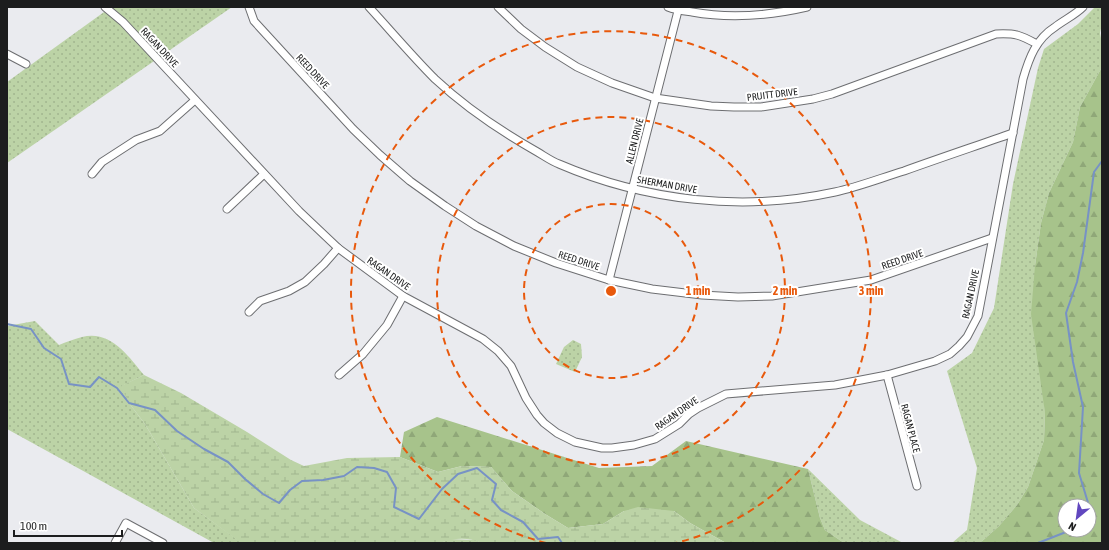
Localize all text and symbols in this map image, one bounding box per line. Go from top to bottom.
street label: RAGAN DRIVE [139,25,181,70]
street label: REED DRIVE [294,52,332,91]
street label: PRUITT DRIVE [746,86,799,103]
street label: ALLEN DRIVE [624,117,646,165]
street label: SHERMAN DRIVE [636,174,698,195]
street label: REED DRIVE [880,247,925,272]
street label: REED DRIVE [557,249,602,273]
street label: RAGAN DRIVE [365,255,413,293]
street label: RAGAN DRIVE [960,268,981,320]
centre of rings [604,284,618,298]
text: 1 min [686,284,710,298]
text: 2 min [773,284,797,298]
text: 3 min [859,284,883,298]
street label: RAGAN DRIVE [653,394,700,432]
street label: RAGAN PLACE [899,403,922,454]
north arrow [1057,498,1097,538]
scale bar [14,512,122,538]
text: 100 m [20,519,47,533]
text: N [1066,520,1078,534]

